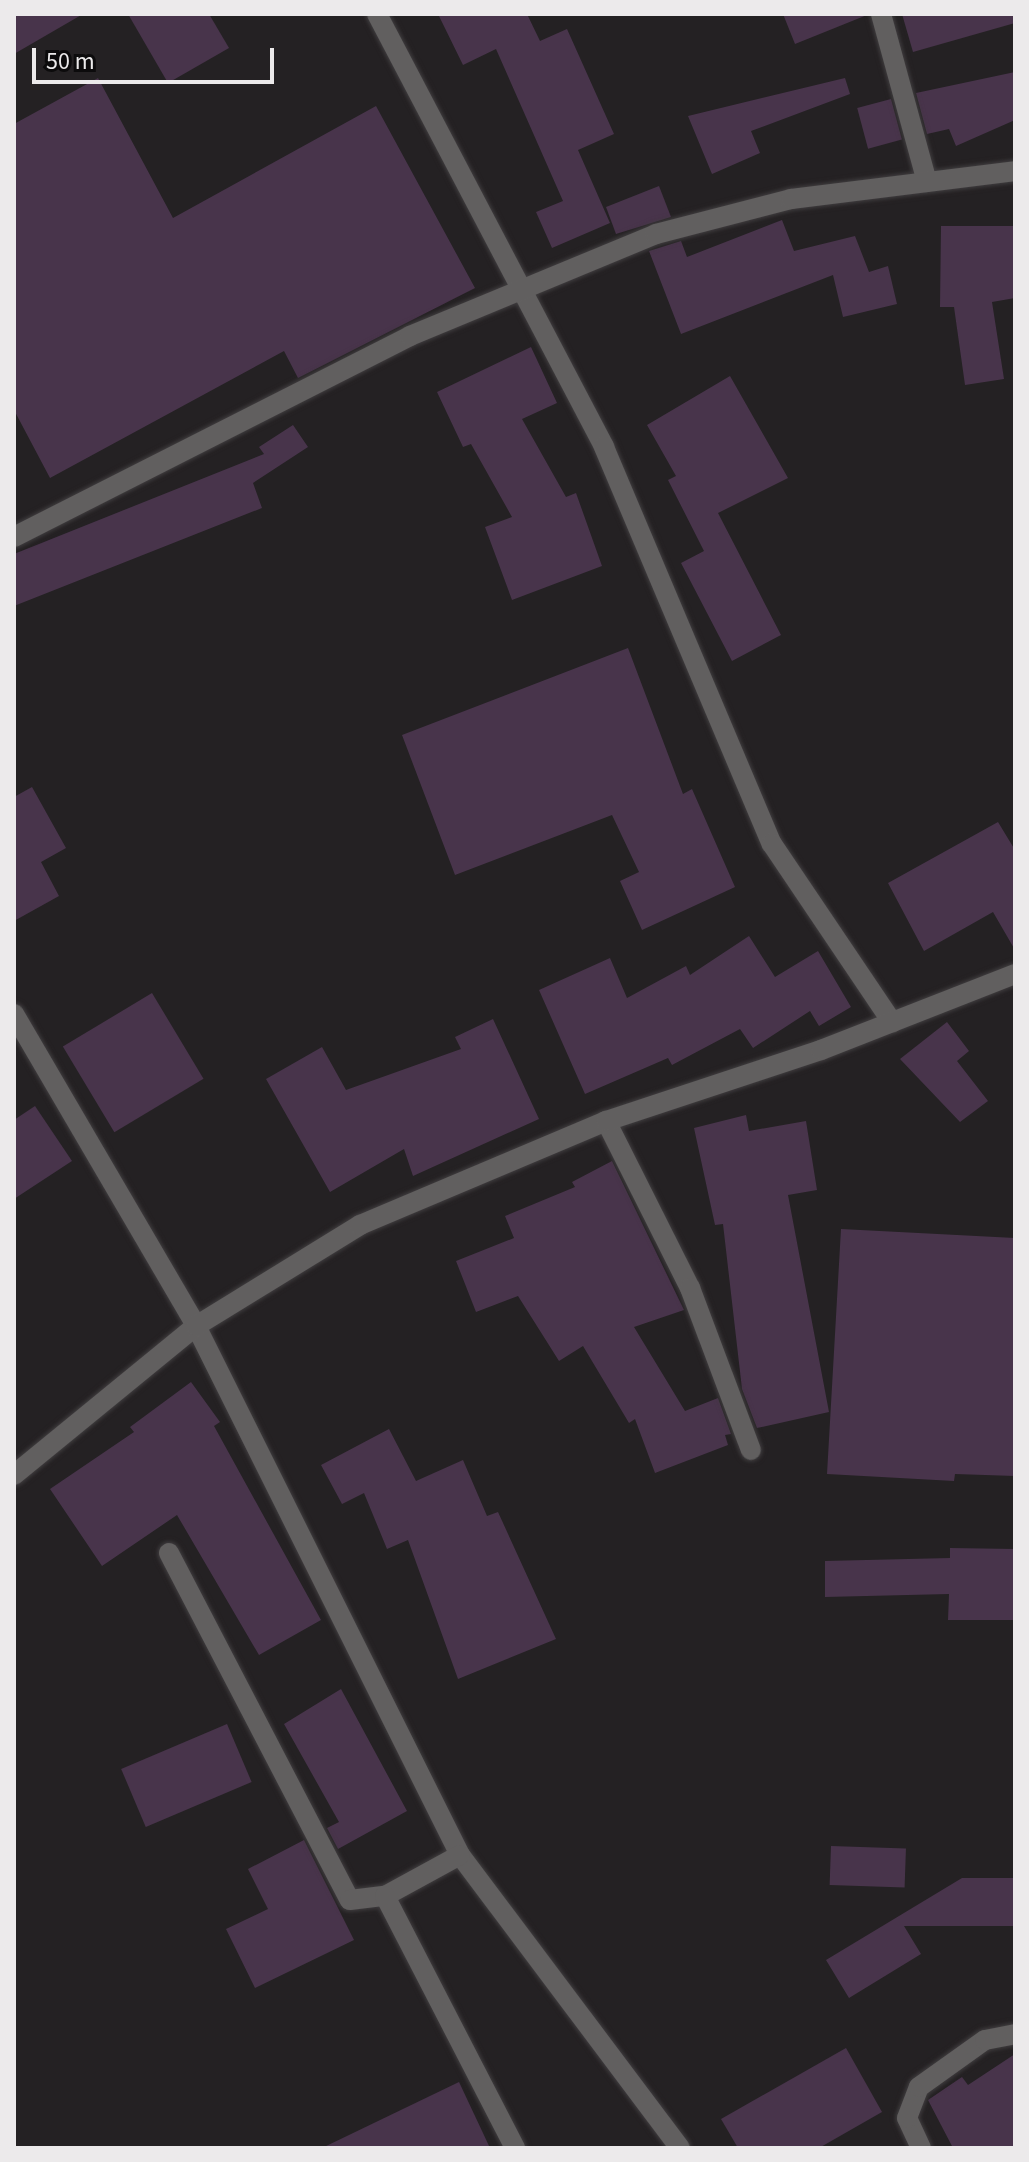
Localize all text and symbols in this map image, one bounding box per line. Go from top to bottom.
scale bar [36,32,278,82]
text: 50 m [46,44,95,79]

